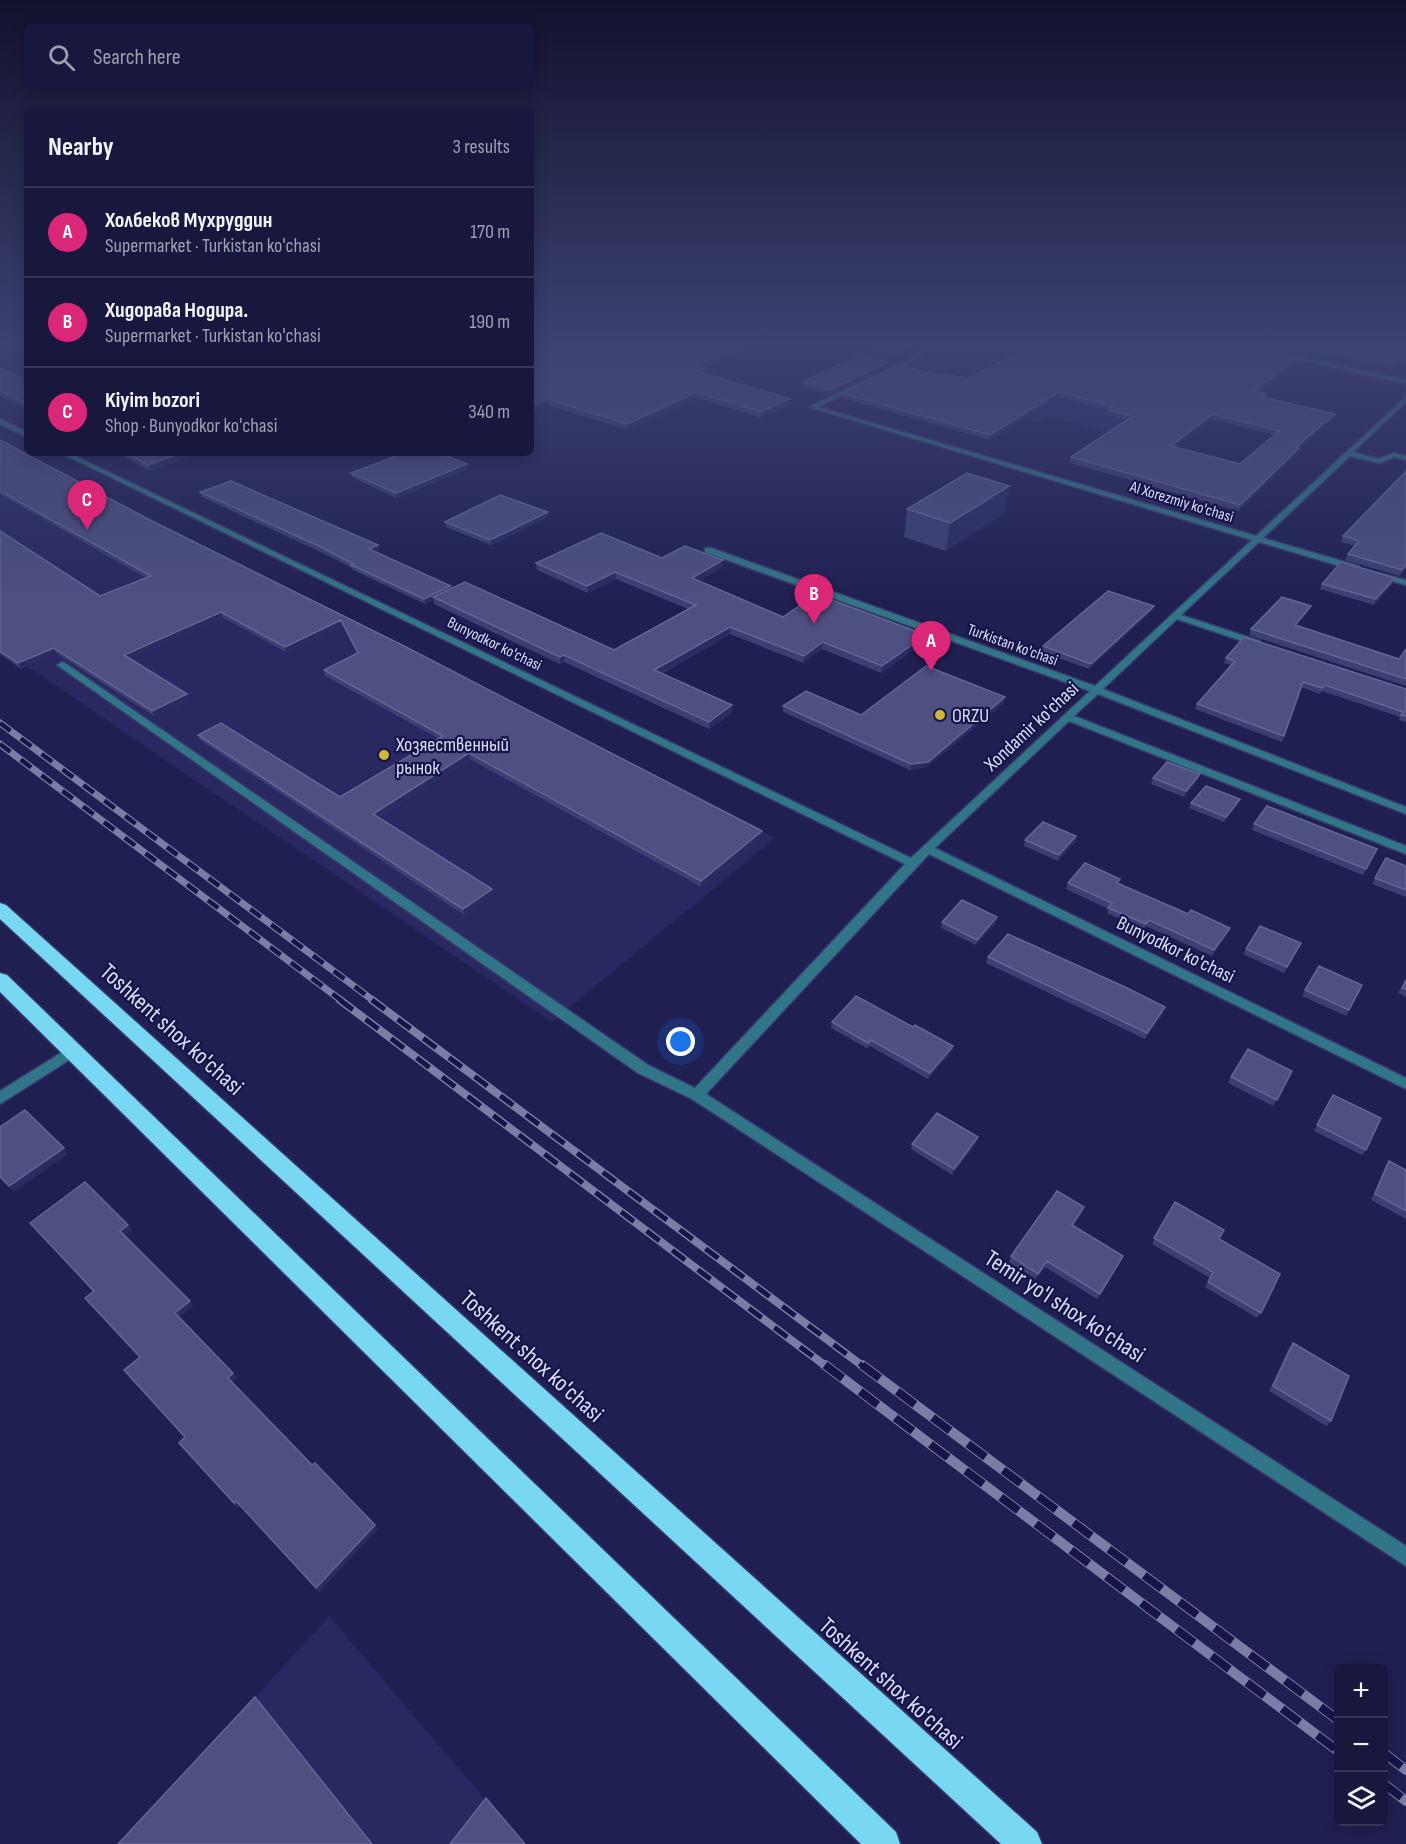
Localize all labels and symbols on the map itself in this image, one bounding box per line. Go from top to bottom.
street label: Al Xorezmiy ko'chasi [1127,477,1236,527]
pin: C [68,480,106,530]
pin: B [794,574,834,624]
street label: Bunyodkor ko'chasi [444,613,545,675]
street label: Turkistan ko'chasi [965,620,1060,671]
pin: A [912,622,950,671]
street label: Xondamir ko'chasi [979,677,1084,777]
place label: ORZU [952,704,989,728]
marker: ORZU [933,708,947,722]
place label: Хозяественный рынок [395,733,509,780]
marker: Хозяественный рынок [377,748,391,762]
street label: Bunyodkor ko'chasi [1113,911,1239,989]
street label: Toshkent shox ko'chasi [94,957,249,1101]
your location [666,1027,695,1056]
street label: Temir yo'l shox ko'chasi [979,1244,1150,1369]
street label: Toshkent shox ko'chasi [454,1284,609,1428]
street label: Toshkent shox ko'chasi [813,1611,968,1755]

